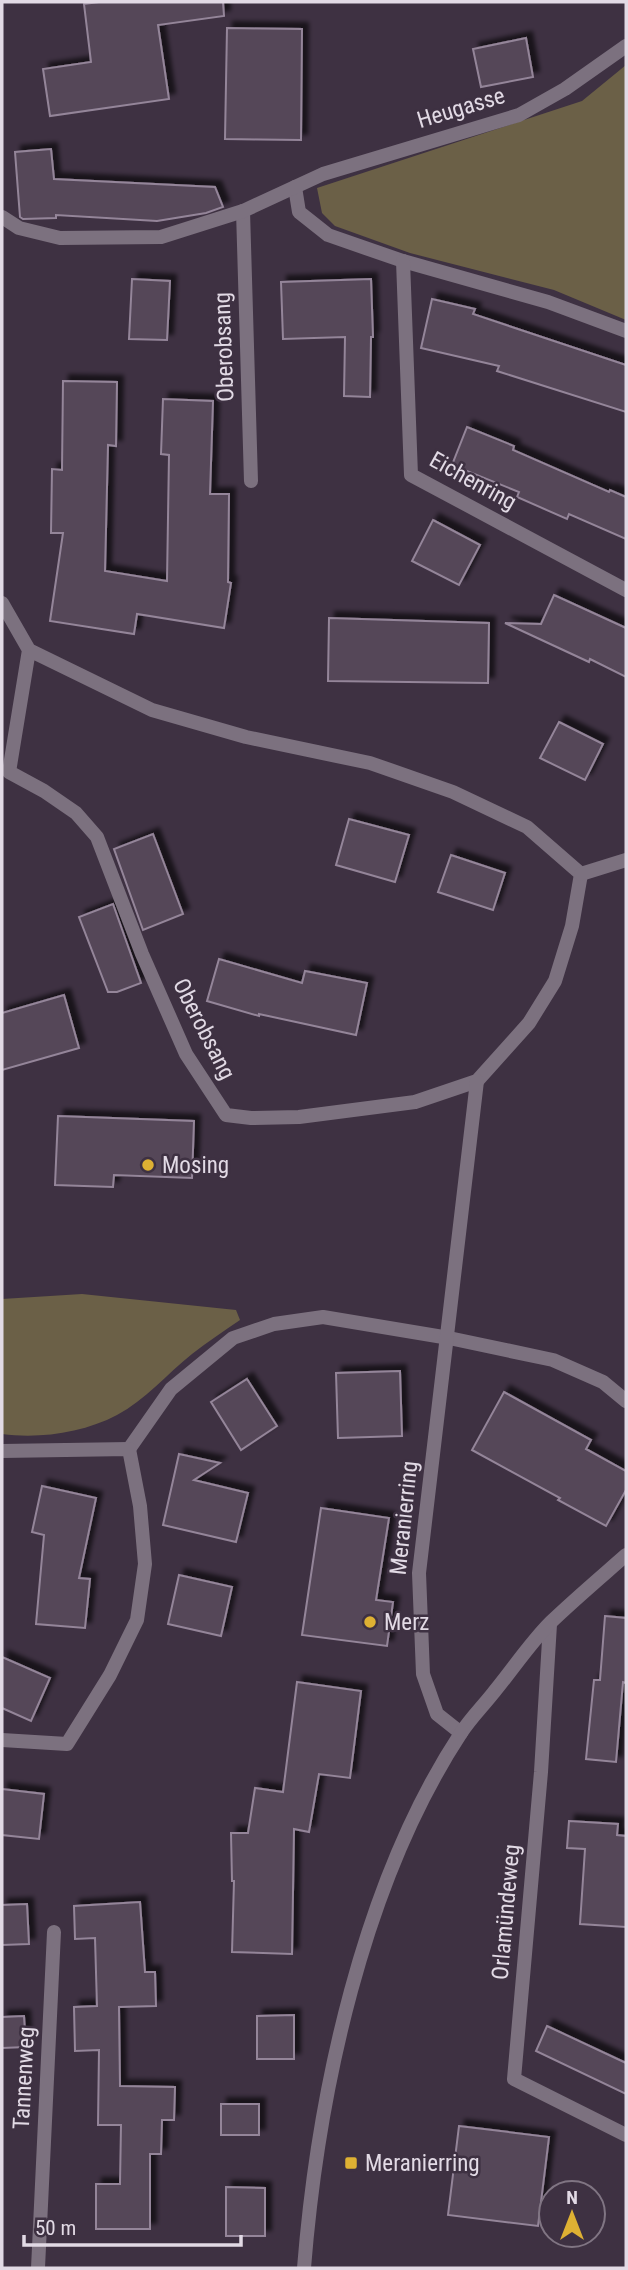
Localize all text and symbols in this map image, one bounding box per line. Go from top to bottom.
street label: Heugasse [414,82,508,134]
street label: Oberobsang [209,292,239,402]
street label: Eichenring [425,446,521,516]
street label: Oberobsang [167,974,241,1084]
place label: Mosing [162,1152,229,1179]
marker: Mosing [140,1157,156,1173]
street label: Meranierring [385,1460,423,1576]
place label: Merz [384,1609,429,1636]
marker: Merz [362,1614,378,1630]
street label: Orlamündeweg [487,1843,525,1981]
street label: Tannenweg [8,2026,40,2130]
place label: Meranierring [365,2150,480,2177]
marker: Meranierring [343,2155,359,2171]
north arrow [537,2179,607,2249]
text: N [566,2186,578,2209]
scale bar [24,2204,242,2248]
text: 50 m [35,2216,76,2240]

